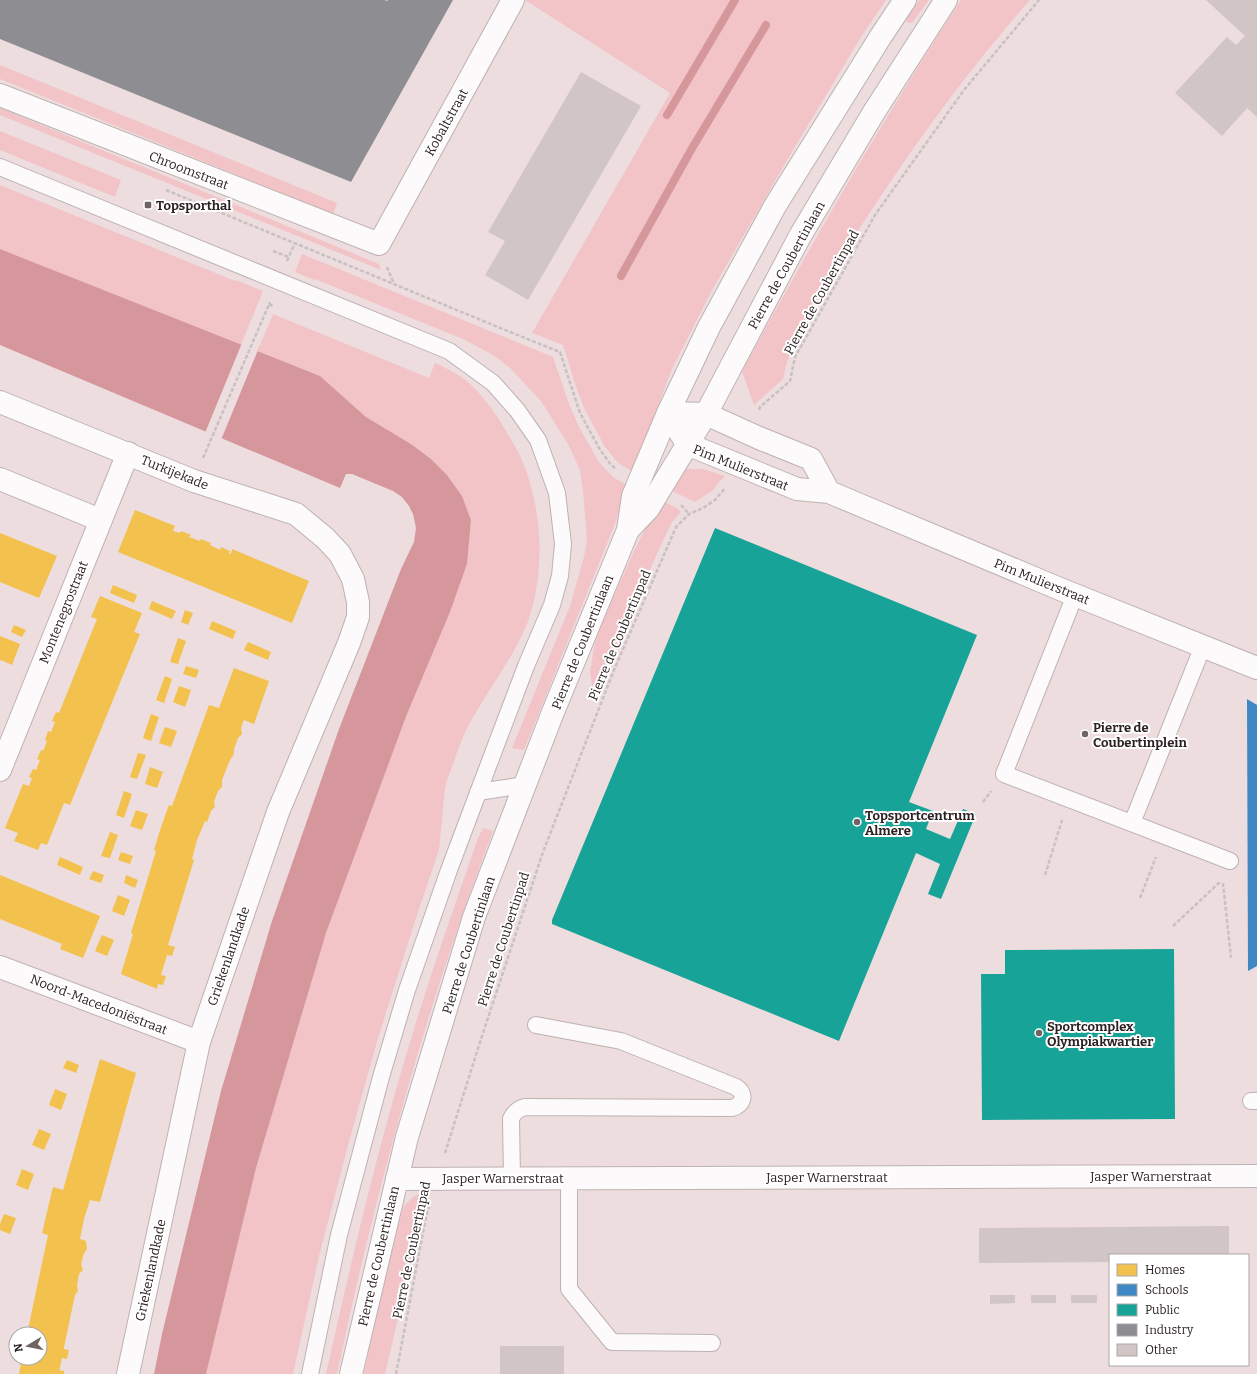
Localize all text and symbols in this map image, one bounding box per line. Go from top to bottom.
street label: Kobaltstraat [422,86,471,158]
street label: Chroomstraat [147,148,231,193]
place label: Topsporthal [156,198,231,213]
street label: Pierre de Coubertinlaan [745,198,828,332]
marker: Topsporthal [143,200,153,210]
street label: Pierre de Coubertinpad [781,227,862,357]
street label: Pim Mulierstraat [691,441,791,494]
street label: Turkijekade [139,452,211,493]
street label: Pim Mulierstraat [992,555,1092,608]
street label: Montenegrostraat [36,558,91,666]
street label: Pierre de Coubertinpad [585,568,654,703]
street label: Pierre de Coubertinlaan [549,572,617,712]
place label: Pierre de Coubertinplein [1093,720,1187,750]
marker: Pierre de Coubertinplein [1080,729,1090,739]
place label: Topsportcentrum Almere [865,808,975,838]
marker: Topsportcentrum Almere [852,817,862,827]
street label: Pierre de Coubertinpad [475,870,532,1008]
street label: Pierre de Coubertinlaan [439,874,498,1016]
street label: Griekenlandkade [204,905,252,1008]
street label: Noord-Macedoniëstraat [28,971,170,1038]
place label: Sportcomplex Olympiakwartier [1047,1019,1153,1049]
marker: Sportcomplex Olympiakwartier [1034,1028,1044,1038]
street label: Jasper Warnerstraat [1089,1169,1212,1184]
street label: Jasper Warnerstraat [765,1170,888,1185]
street label: Jasper Warnerstraat [441,1171,564,1186]
street label: Pierre de Coubertinpad [390,1180,433,1320]
street label: Pierre de Coubertinlaan [355,1184,402,1328]
street label: Griekenlandkade [132,1218,169,1323]
legend [1109,1254,1249,1366]
text: Homes [1145,1263,1185,1277]
text: Schools [1145,1283,1189,1297]
text: Public [1145,1303,1180,1317]
text: Industry [1145,1323,1194,1337]
north arrow [8,1326,48,1366]
text: N [11,1342,26,1353]
text: Other [1145,1343,1178,1357]

